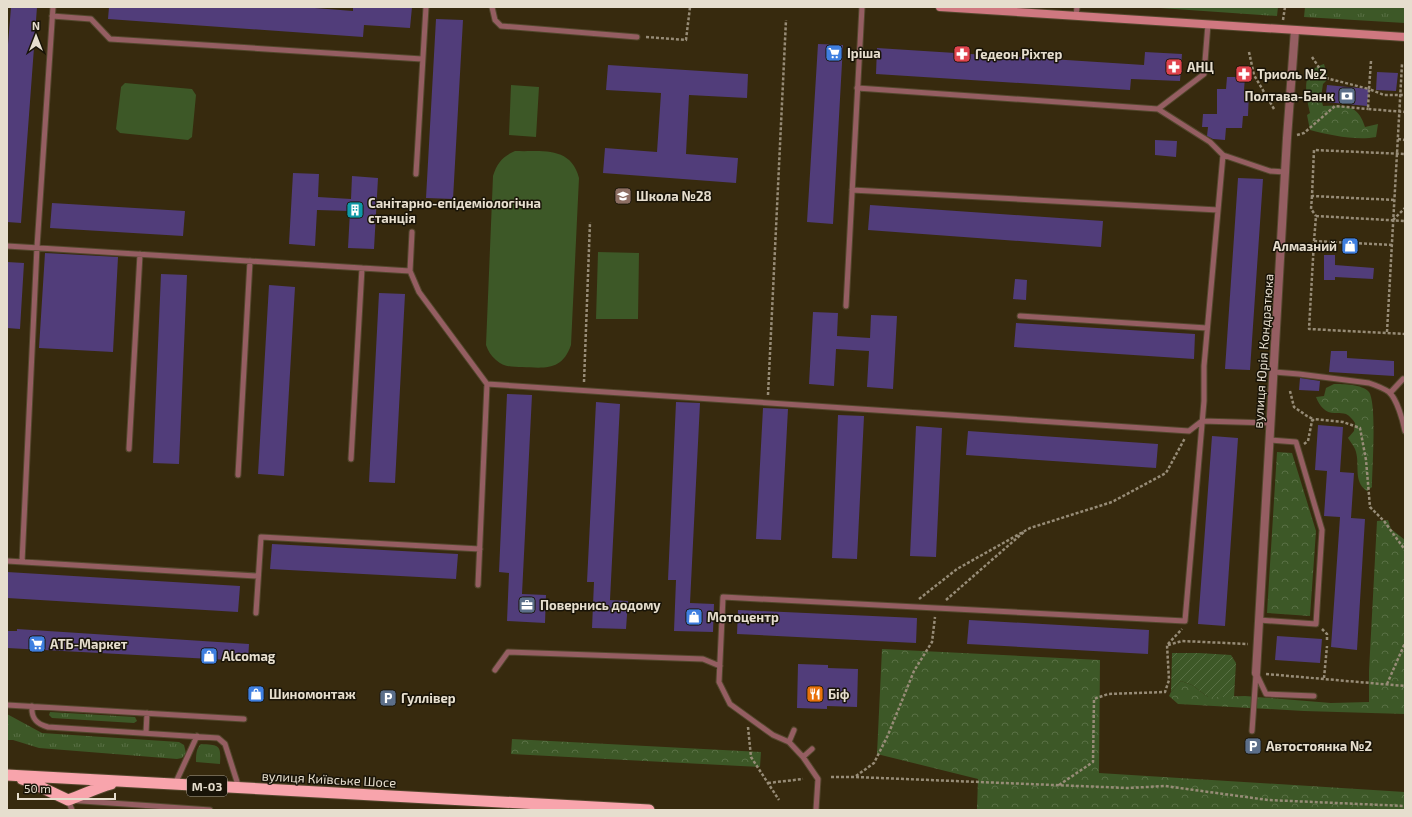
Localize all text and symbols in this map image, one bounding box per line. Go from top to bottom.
north arrow [16,16,56,56]
text: N [32,19,40,32]
supermarket icon: Іріша [824,43,844,63]
pharmacy icon: Гедеон Ріхтер [952,44,972,64]
place label: Іріша [847,45,881,61]
place label: Гедеон Ріхтер [975,46,1062,62]
pharmacy icon: АНЦ [1164,57,1184,77]
place label: АНЦ [1187,59,1214,75]
pharmacy icon: Триоль №2 [1234,64,1254,84]
place label: Триоль №2 [1257,66,1327,82]
bank icon: Полтава-Банк [1337,86,1357,106]
place label: Полтава-Банк [1244,88,1335,104]
school or university icon: Школа №28 [613,186,633,206]
place label: Школа №28 [636,188,712,204]
place label: Санітарно-епідеміологічна станція [368,195,541,226]
building icon: Санітарно-епідеміологічна станція [345,200,365,220]
shop icon: Алмазний [1340,236,1360,256]
place label: Алмазний [1273,238,1337,254]
street label: вулиця Юрія Кондратюка [1250,273,1276,429]
office icon: Повернись додому [517,595,537,615]
place label: Повернись додому [540,597,661,613]
shop icon: Мотоцентр [684,607,704,627]
place label: Мотоцентр [707,609,779,625]
supermarket icon: АТБ-Маркет [27,634,47,654]
place label: АТБ-Маркет [50,636,128,652]
shop icon: Alcomag [199,646,219,666]
place label: Alcomag [222,648,276,664]
shop icon: Шиномонтаж [246,684,266,704]
restaurant icon: Біф [805,684,825,704]
place label: Шиномонтаж [269,686,356,702]
place label: Біф [828,686,850,702]
parking icon: Гуллівер [378,688,398,708]
place label: Гуллівер [401,690,456,706]
parking icon: Автостоянка №2 [1243,736,1263,756]
place label: Автостоянка №2 [1266,738,1372,754]
street label: вулиця Київське Шосе [261,767,397,791]
scale bar [18,775,115,801]
road number: М-03 [187,776,227,796]
text: 50 m [24,781,51,795]

